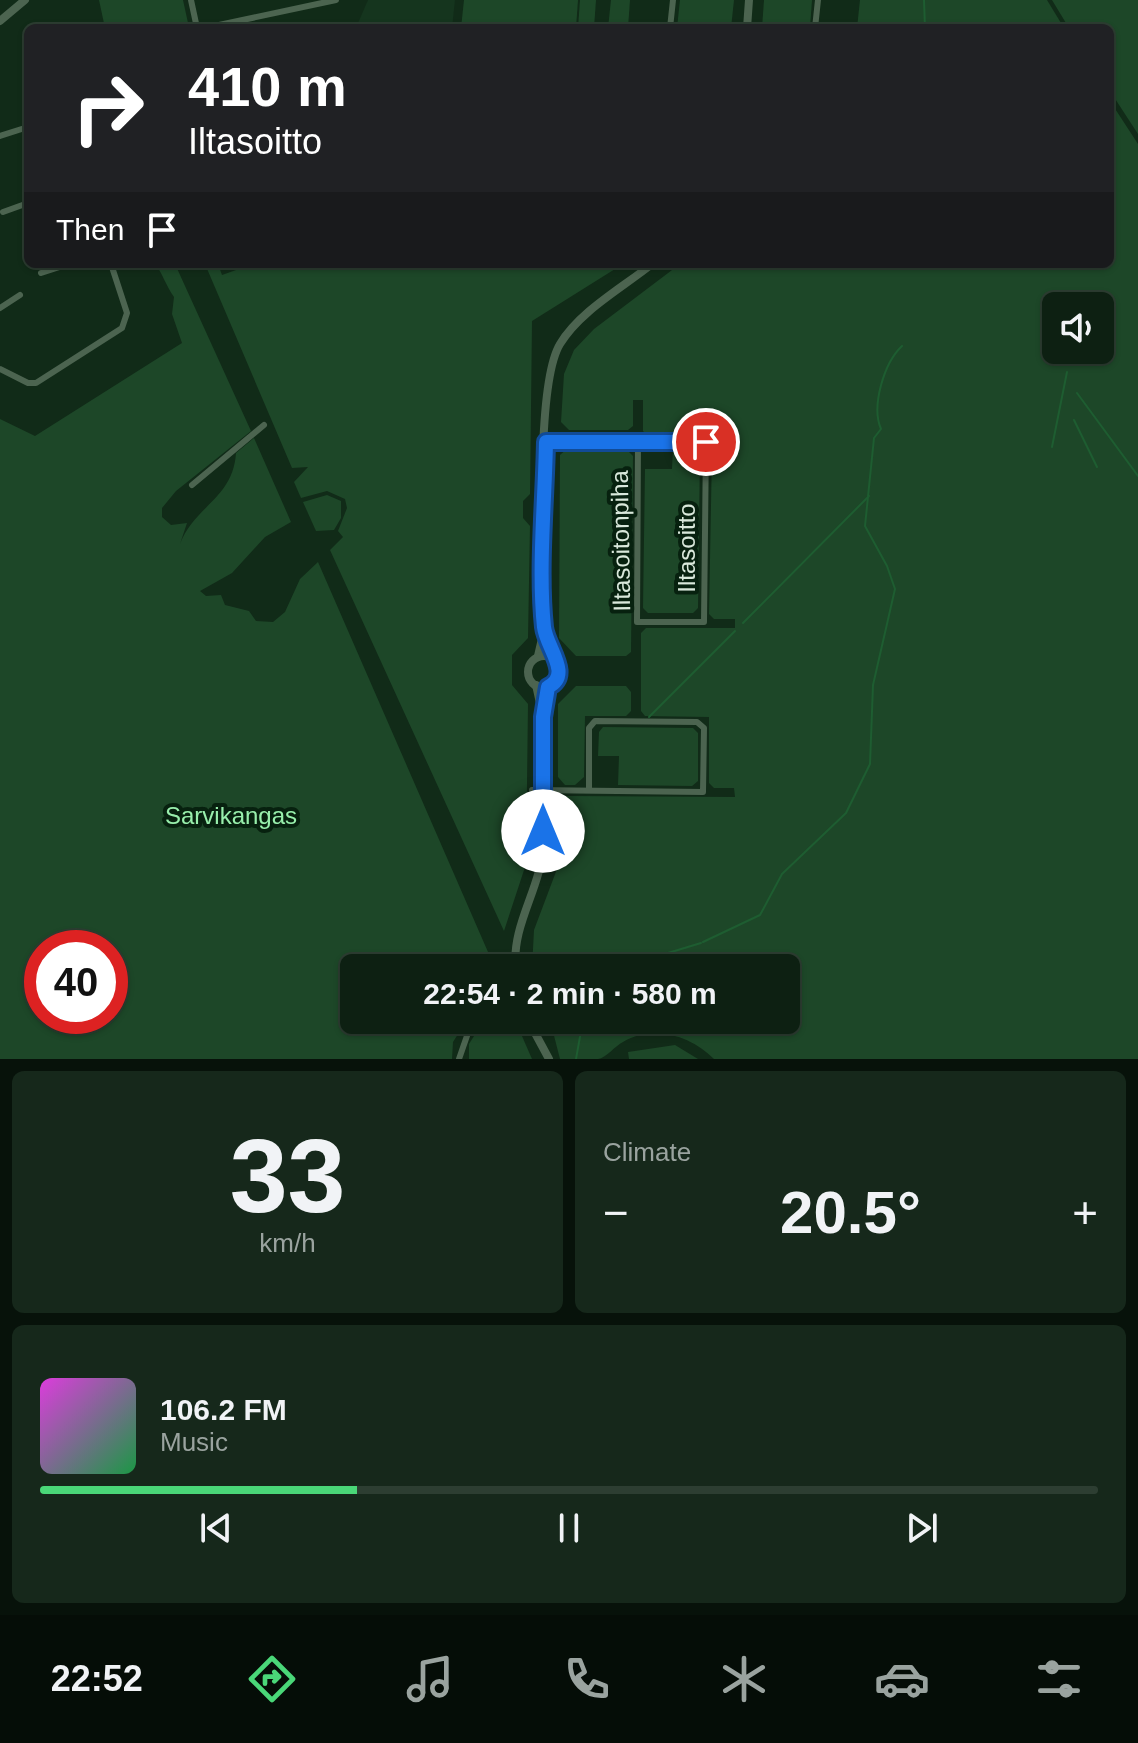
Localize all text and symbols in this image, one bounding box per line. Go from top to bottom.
text: 410 m [188,55,347,118]
icon: right [56,56,160,160]
text: Iltasoitto [188,121,322,162]
icon: arrive [140,208,184,252]
text: Then [56,213,124,246]
map controls [1042,292,1114,364]
button: sound [1042,292,1114,364]
pin [672,408,740,476]
icon: arrive [684,420,728,464]
street label: Iltasoitonpiha [606,469,635,612]
street label: Iltasoitto [673,503,700,593]
position arrow [501,789,585,873]
park label: Sarvikangas [165,802,297,829]
speed limit sign: 40 [24,930,128,1034]
text: 22:54 · 2 min · 580 m [423,977,717,1010]
text: 33 [230,1118,345,1234]
text: Climate [603,1137,691,1167]
text: 20.5° [780,1179,921,1246]
text: − [603,1188,629,1237]
text: + [1072,1188,1098,1237]
text: km/h [259,1228,316,1258]
text: 106.2 FM [160,1393,287,1426]
text: Music [160,1427,228,1457]
icon: previous [194,1506,238,1550]
icon: pause [547,1506,591,1550]
icon: next [900,1506,944,1550]
icon: directions [244,1651,300,1707]
icon: music [402,1651,458,1707]
icon: phone [559,1651,615,1707]
icon: climate [716,1651,772,1707]
icon: car [874,1651,930,1707]
icon: filters [1031,1651,1087,1707]
text: 22:52 [51,1658,143,1699]

